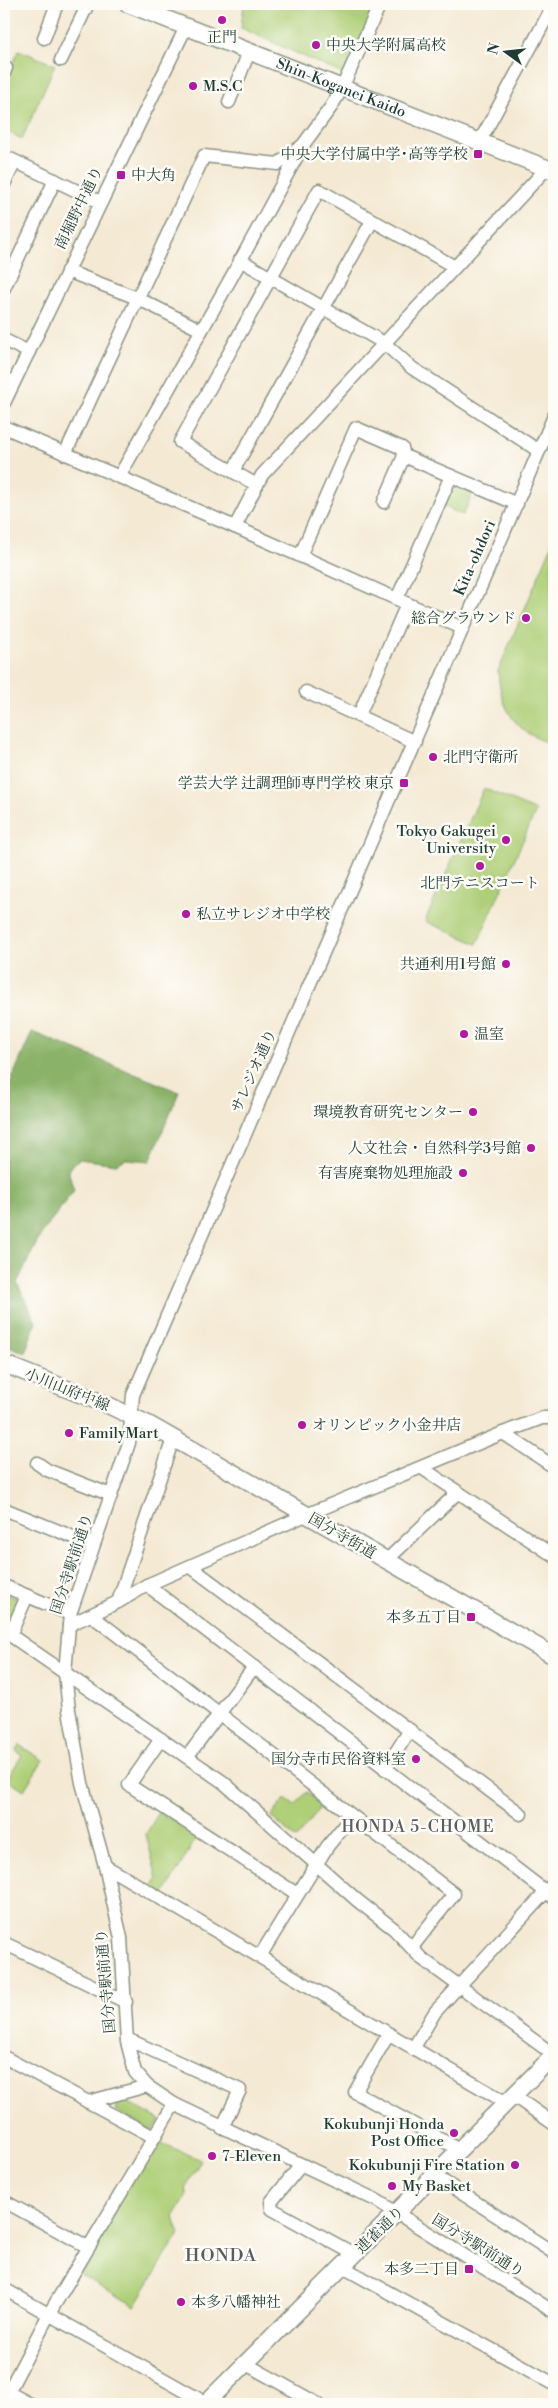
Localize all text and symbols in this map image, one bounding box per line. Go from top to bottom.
marker: 正門 [216,14,228,26]
place label: 正門 [207,28,237,47]
north arrow [480,28,530,78]
place label: 中央大学附属高校 [326,36,446,55]
marker: 中央大学附属高校 [310,39,322,51]
text: N [484,41,505,57]
street label: Shin-Koganei Kaido [274,54,409,122]
place label: M.S.C [203,77,242,96]
marker: M.S.C [187,80,199,92]
place label: 中央大学付属中学･高等学校 [280,145,468,164]
marker: 中央大学付属中学･高等学校 [472,148,484,160]
street label: 南堀野中通り [51,163,107,253]
place label: 中大角 [131,166,176,185]
marker: 中大角 [115,169,127,181]
street label: Kita-ohdori [450,517,500,599]
place label: 総合グラウンド [411,609,516,628]
marker: 総合グラウンド [520,612,532,624]
place label: 北門守衛所 [443,748,518,767]
marker: 北門守衛所 [427,751,439,763]
place label: 学芸大学 辻調理師専門学校 東京 [178,774,394,793]
marker: 学芸大学 辻調理師専門学校 東京 [398,777,410,789]
place label: Tokyo Gakugei University [397,822,497,858]
marker: Tokyo Gakugei University [500,834,512,846]
marker: 北門テニスコート [474,860,486,872]
place label: 北門テニスコート [420,874,540,893]
place label: 私立サレジオ中学校 [196,905,330,924]
marker: 私立サレジオ中学校 [180,908,192,920]
place label: 共通利用1号館 [400,955,496,974]
marker: 共通利用1号館 [500,958,512,970]
place label: 温室 [474,1025,504,1044]
street label: サレジオ通り [227,1026,281,1116]
marker: 温室 [458,1028,470,1040]
place label: 環境教育研究センター [314,1103,463,1122]
marker: 環境教育研究センター [467,1106,479,1118]
place label: 人文社会・自然科学3号館 [348,1139,521,1158]
marker: 人文社会・自然科学3号館 [525,1142,537,1154]
place label: 有害廃棄物処理施設 [318,1164,453,1183]
marker: 有害廃棄物処理施設 [457,1167,469,1179]
street label: 小川山府中線 [22,1364,112,1416]
place label: オリンピック小金井店 [312,1416,461,1435]
marker: オリンピック小金井店 [296,1419,308,1431]
place label: FamilyMart [79,1424,159,1443]
marker: FamilyMart [63,1427,75,1439]
street label: 国分寺街道 [305,1509,379,1563]
street label: 国分寺駅前通り [47,1511,97,1617]
place label: 本多五丁目 [386,1608,461,1627]
marker: 本多五丁目 [465,1611,477,1623]
place label: 国分寺市民俗資料室 [271,1750,406,1769]
marker: 国分寺市民俗資料室 [410,1753,422,1765]
district label: HONDA 5-CHOME [341,1817,495,1837]
street label: 国分寺駅前通り [92,1928,120,2034]
place label: Kokubunji Honda Post Office [323,2115,444,2151]
marker: Kokubunji Honda Post Office [448,2127,460,2139]
place label: 7-Eleven [222,2147,281,2166]
marker: 7-Eleven [206,2150,218,2162]
place label: Kokubunji Fire Station [349,2156,505,2175]
marker: Kokubunji Fire Station [509,2159,521,2171]
place label: My Basket [402,2177,472,2196]
marker: My Basket [386,2180,398,2192]
street label: 連雀通り [352,2202,408,2258]
street label: 国分寺駅前通り [428,2210,528,2282]
district label: HONDA [185,2244,257,2267]
place label: 本多二丁目 [384,2260,459,2279]
marker: 本多二丁目 [463,2263,475,2275]
place label: 本多八幡神社 [191,2293,281,2312]
marker: 本多八幡神社 [175,2296,187,2308]

